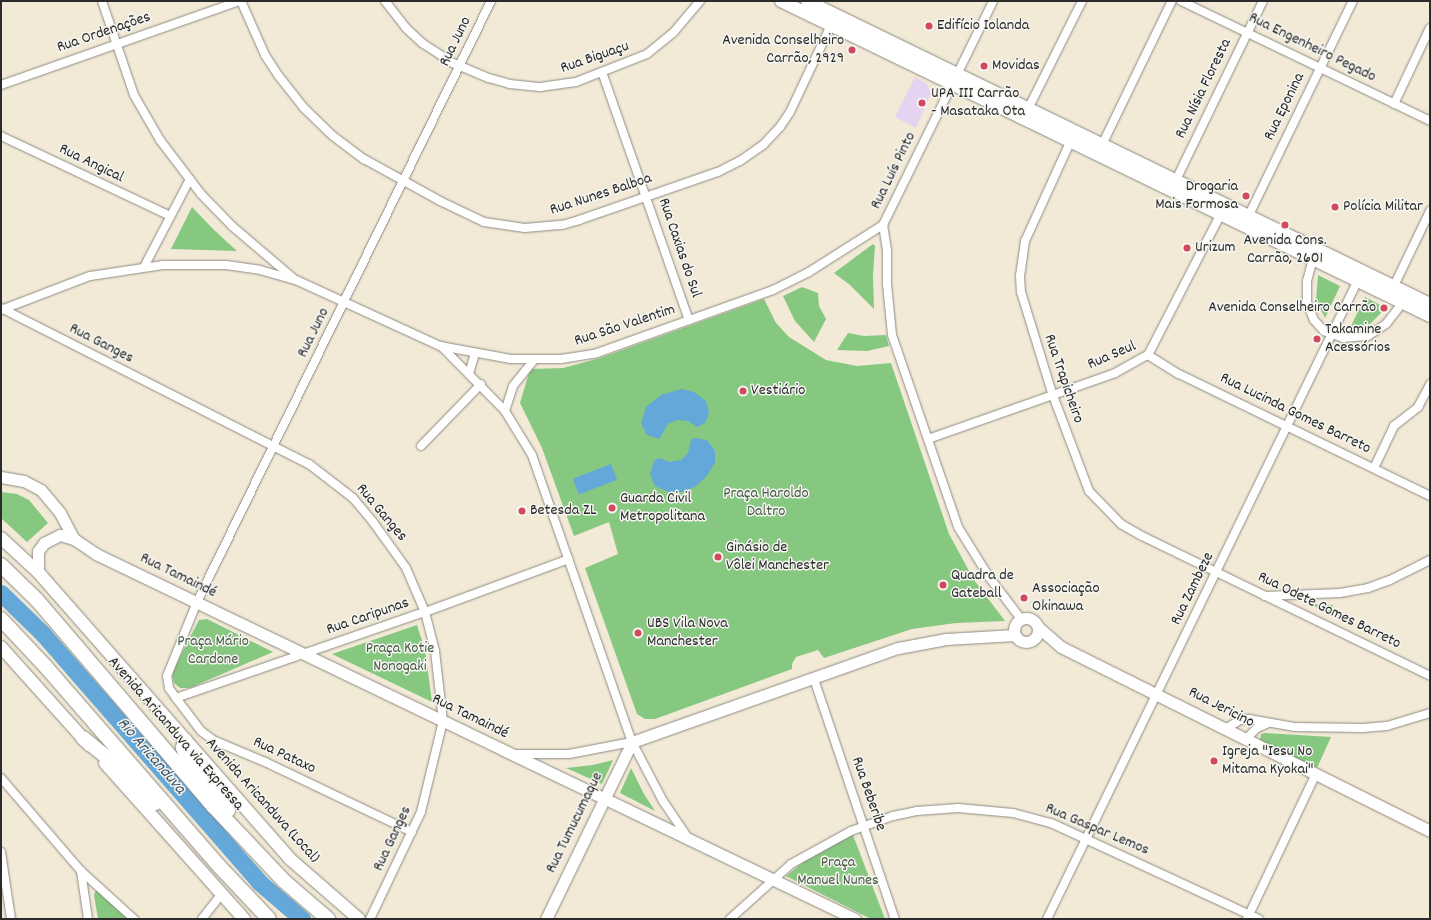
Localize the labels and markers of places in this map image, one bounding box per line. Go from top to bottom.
place label: Edifício Iolanda [937,16,1029,36]
marker: Edifício Iolanda [924,21,934,31]
place label: Avenida Conselheiro Carrão, 2929 [722,31,844,69]
marker: Avenida Conselheiro Carrão, 2929 [847,45,857,55]
place label: Movidas [992,56,1040,76]
marker: Movidas [979,61,989,71]
place label: UPA III Carrão - Masataka Ota [931,84,1025,122]
marker: UPA III Carrão - Masataka Ota [916,97,928,109]
place label: Drogaria Mais Formosa [1155,177,1238,215]
marker: Drogaria Mais Formosa [1241,191,1251,201]
place label: Polícia Militar [1343,197,1423,217]
marker: Polícia Militar [1330,202,1340,212]
marker: Avenida Cons. Carrão, 2601 [1280,220,1290,230]
place label: Avenida Cons. Carrão, 2601 [1243,231,1327,269]
place label: Urizum [1195,238,1236,258]
marker: Urizum [1182,243,1192,253]
place label: Avenida Conselheiro Carrão [1208,298,1376,318]
marker: Avenida Conselheiro Carrão [1379,303,1389,313]
place label: Takamine Acessórios [1325,320,1391,358]
marker: Takamine Acessórios [1312,334,1322,344]
place label: Vestiário [751,381,805,401]
marker: Vestiário [738,386,748,396]
place label: Guarda Civil Metropolitana [620,489,705,527]
place label: Betesda ZL [530,501,597,521]
marker: Guarda Civil Metropolitana [607,503,617,513]
marker: Betesda ZL [517,506,527,516]
place label: Ginásio de Vôlei Manchester [726,538,829,576]
marker: Ginásio de Vôlei Manchester [713,552,723,562]
place label: Quadra de Gateball [951,566,1014,604]
place label: Associação Okinawa [1032,579,1100,617]
marker: Quadra de Gateball [938,580,948,590]
marker: Associação Okinawa [1019,593,1029,603]
place label: UBS Vila Nova Manchester [647,614,728,652]
marker: UBS Vila Nova Manchester [632,627,644,639]
place label: Igreja "Iesu No Mitama Kyokai" [1222,742,1314,780]
marker: Igreja "Iesu No Mitama Kyokai" [1209,756,1219,766]

